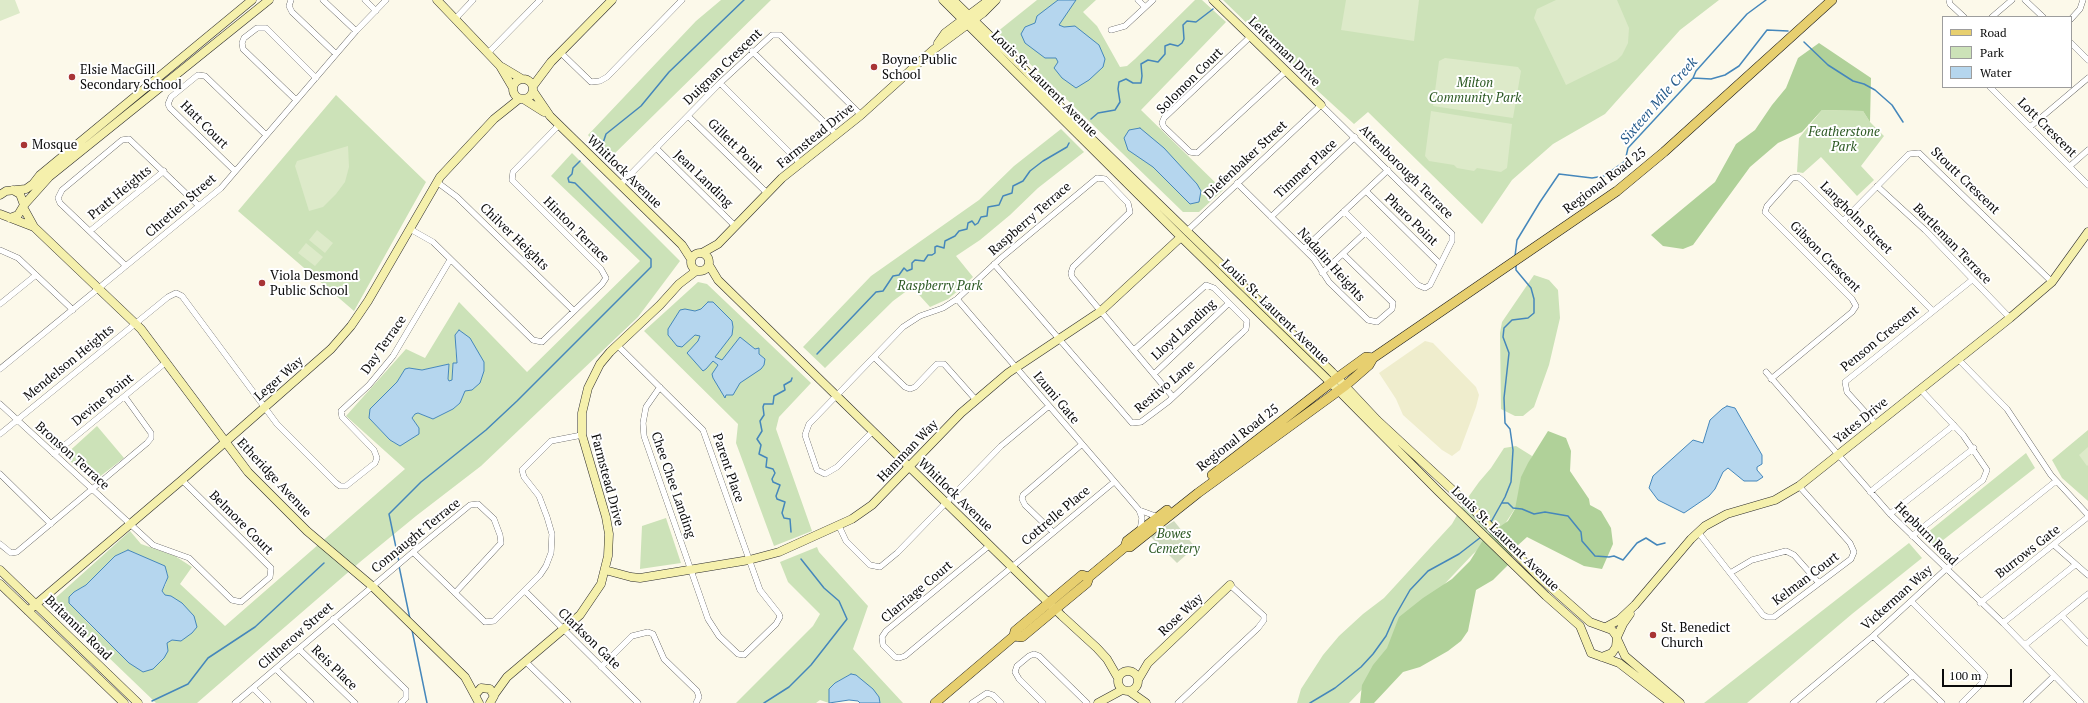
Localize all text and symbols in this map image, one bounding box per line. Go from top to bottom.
street label: Leiterman Drive [1245,14,1323,90]
legend [1942,16,2072,88]
text: Road [1980,25,2007,40]
street label: Duignan Crescent [681,26,765,108]
street label: Louis St. Laurent Avenue [988,28,1100,140]
street label: Solomon Court [1154,45,1226,117]
text: Park [1980,45,2004,60]
place label: Boyne Public School [882,52,957,83]
water label: Sixteen Mile Creek [1617,54,1701,148]
place label: Elsie MacGill Secondary School [80,62,182,93]
marker: Boyne Public School [869,62,879,72]
text: Water [1980,65,2012,80]
marker: Elsie MacGill Secondary School [67,72,77,82]
park label: Milton Community Park [1429,75,1521,106]
street label: Lott Crescent [2014,95,2080,161]
street label: Hatt Court [177,98,231,152]
street label: Farmstead Drive [774,100,858,172]
street label: Gillett Point [704,116,766,176]
street label: Diefenbaker Street [1201,118,1291,202]
street label: Attenborough Terrace [1356,122,1456,222]
park label: Featherstone Park [1808,124,1880,155]
street label: Whitlock Avenue [583,132,665,212]
street label: Timmer Place [1272,136,1340,202]
place label: Mosque [32,137,77,153]
marker: Mosque [19,140,29,150]
street label: Stoutt Crescent [1927,144,2003,218]
street label: Regional Road 25 [1560,145,1650,217]
street label: Jean Landing [670,147,736,211]
street label: Pratt Heights [85,163,155,223]
street label: Chretien Street [143,171,219,241]
street label: Raspberry Terrace [986,179,1074,259]
street label: Langholm Street [1817,179,1895,257]
street label: Pharo Point [1381,191,1441,249]
street label: Hinton Terrace [540,194,612,266]
street label: Chilver Heights [476,200,552,274]
street label: Bartleman Terrace [1910,200,1994,288]
street label: Gibson Crescent [1786,218,1864,296]
street label: Nadalin Heights [1294,225,1368,305]
street label: Louis St. Laurent Avenue [1218,256,1332,368]
place label: Viola Desmond Public School [270,268,358,299]
marker: Viola Desmond Public School [257,278,267,288]
park label: Raspberry Park [898,278,982,294]
street label: Lloyd Landing [1149,296,1219,364]
street label: Penson Crescent [1838,303,1922,375]
street label: Day Terrace [358,313,410,377]
street label: Mendelson Heights [21,322,117,404]
street label: Leger Way [251,354,307,404]
street label: Restivo Lane [1132,357,1198,417]
street label: Izumi Gate [1030,369,1082,427]
street label: Devine Point [69,371,137,429]
street label: Yates Drive [1831,394,1891,448]
street label: Regional Road 25 [1194,401,1282,475]
street label: Hamman Way [874,417,942,485]
street label: Bronson Terrace [32,419,112,493]
street label: Chee Chee Landing [647,430,699,540]
street label: Parent Place [709,431,747,505]
street label: Farmstead Drive [587,432,627,528]
street label: Etheridge Avenue [234,435,314,521]
street label: Whitlock Avenue [914,455,996,535]
street label: Cottrelle Place [1019,483,1093,549]
street label: Louis St. Laurent Avenue [1448,483,1562,595]
street label: Belmore Court [206,488,276,558]
street label: Connaught Terrace [368,495,464,577]
street label: Hepburn Road [1891,499,1961,569]
street label: Burrows Gate [1993,522,2063,582]
park label: Bowes Cemetery [1148,526,1200,557]
street label: Kelman Court [1770,549,1842,609]
street label: Clarriage Court [878,558,956,626]
street label: Vickerman Way [1858,562,1936,634]
street label: Rose Way [1156,591,1206,639]
street label: Britannia Road [42,592,114,664]
street label: Clitherow Street [255,599,337,673]
street label: Clarkson Gate [554,605,624,673]
place label: St. Benedict Church [1661,620,1730,651]
marker: St. Benedict Church [1648,630,1658,640]
street label: Reis Place [308,642,360,694]
scale bar [1944,661,2014,687]
text: 100 m [1949,668,1981,683]

